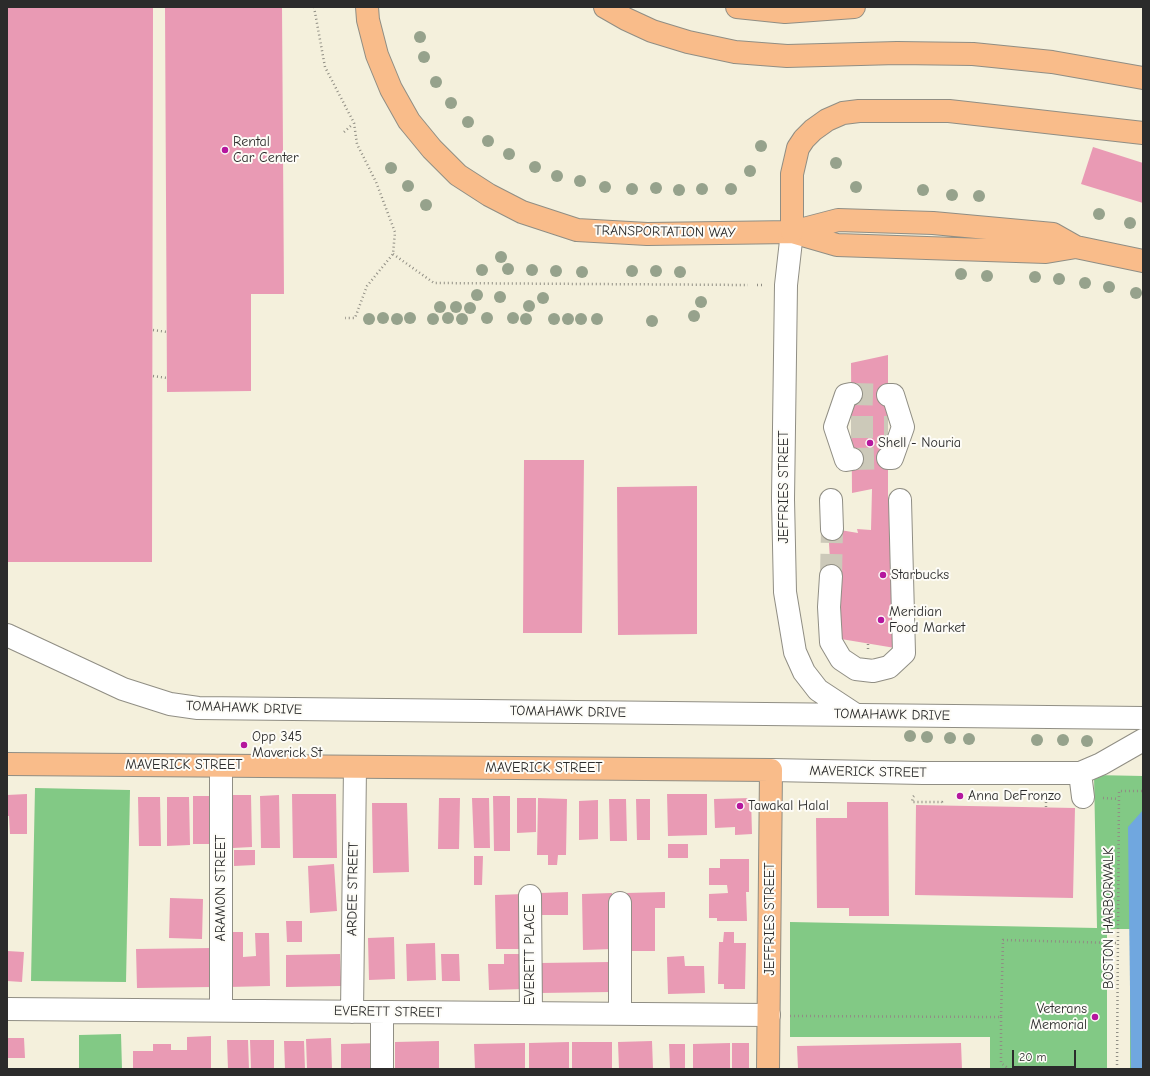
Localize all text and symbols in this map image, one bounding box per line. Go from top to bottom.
place label: Rental Car Center [233,134,299,166]
marker: Rental Car Center [220,145,230,155]
street label: TRANSPORTATION WAY [594,222,736,242]
street label: JEFFRIES STREET [776,430,792,544]
place label: Shell - Nouria [878,435,961,451]
marker: Shell - Nouria [865,438,875,448]
place label: Starbucks [891,567,949,583]
marker: Starbucks [878,570,888,580]
place label: Meridian Food Market [889,604,965,636]
marker: Meridian Food Market [876,615,886,625]
street label: TOMAHAWK DRIVE [186,698,302,718]
street label: TOMAHAWK DRIVE [510,703,626,721]
street label: TOMAHAWK DRIVE [834,706,950,724]
place label: Opp 345 Maverick St [252,729,322,762]
marker: Opp 345 Maverick St [239,740,249,750]
street label: MAVERICK STREET [125,757,243,773]
street label: MAVERICK STREET [485,760,603,776]
street label: MAVERICK STREET [809,763,927,781]
place label: Anna DeFronzo [968,788,1061,804]
marker: Anna DeFronzo [955,791,965,801]
place label: Tawakal Halal [748,798,829,814]
marker: Tawakal Halal [735,801,745,811]
street label: ARAMON STREET [213,835,229,941]
street label: ARDEE STREET [344,842,362,936]
street label: BOSTON HARBORWALK [1101,847,1117,989]
street label: JEFFRIES STREET [762,862,778,976]
street label: EVERETT PLACE [522,905,538,1005]
place label: Veterans Memorial [1030,1001,1087,1034]
street label: EVERETT STREET [334,1003,442,1021]
marker: Veterans Memorial [1090,1012,1100,1022]
scale bar [1014,1042,1078,1068]
text: 20 m [1019,1050,1047,1064]

